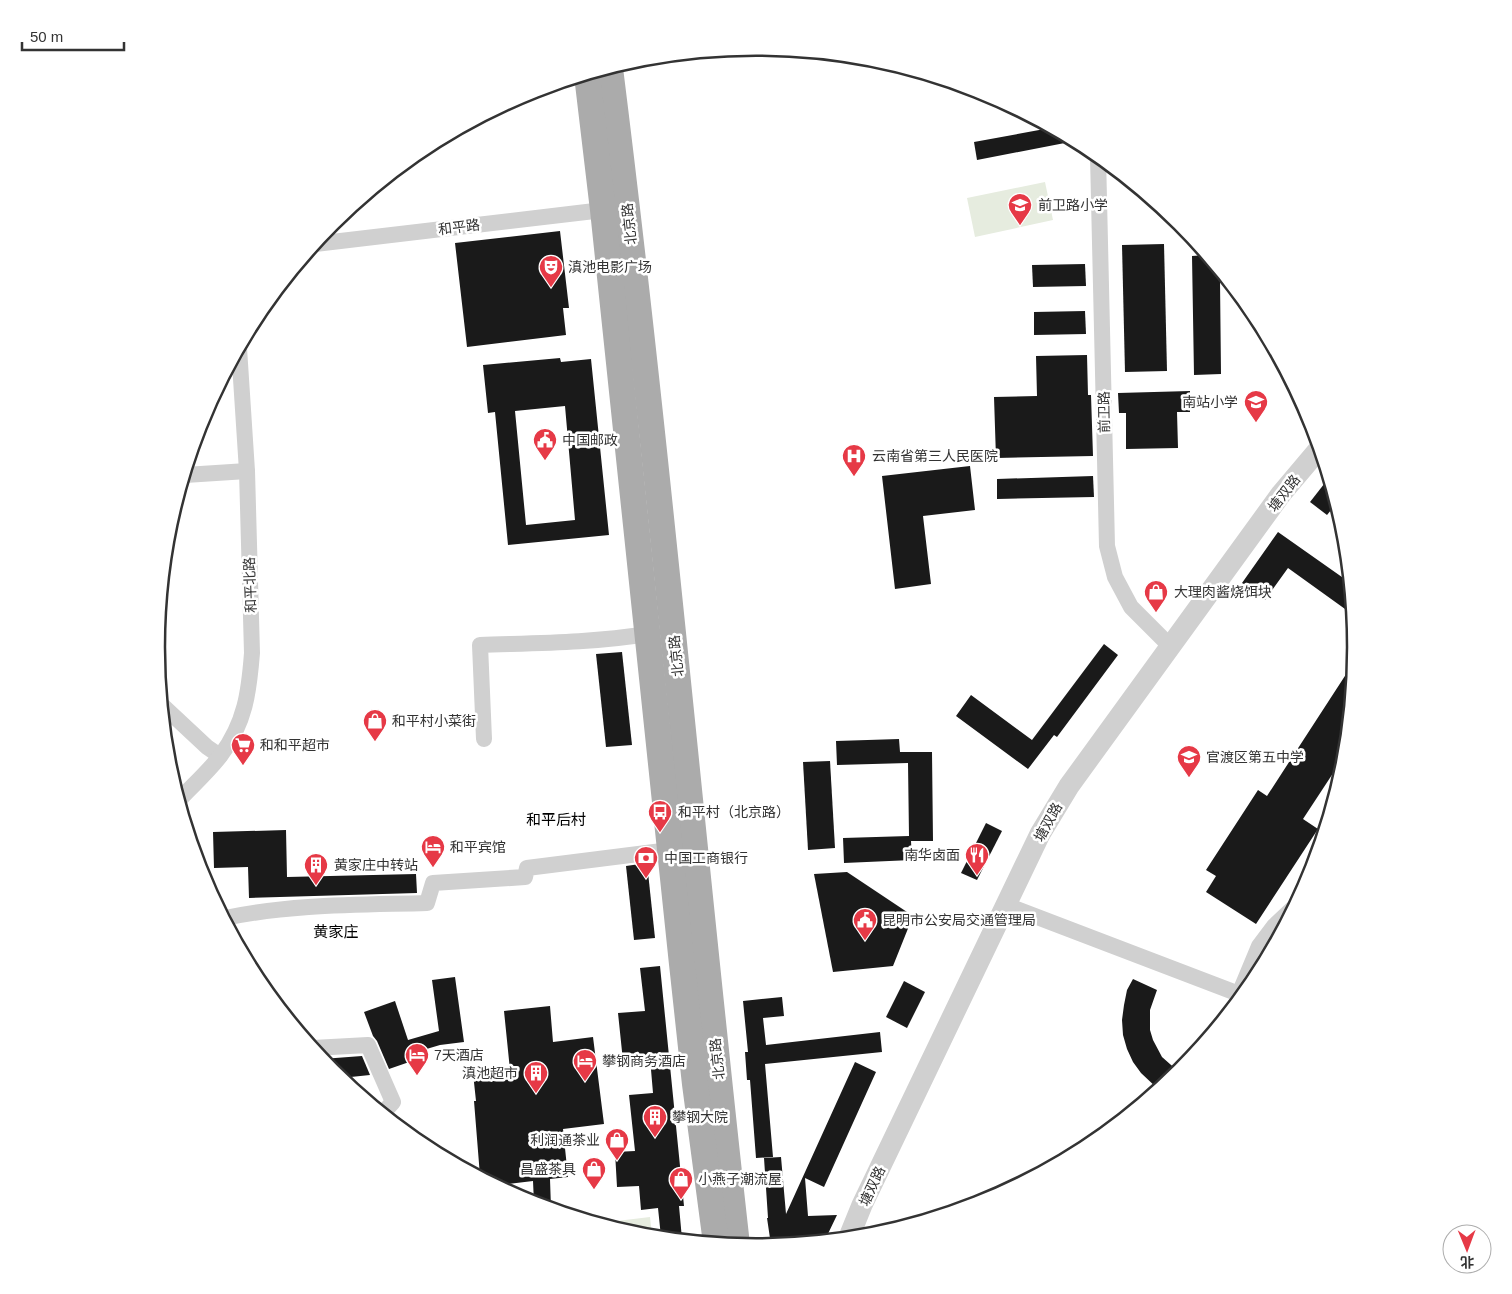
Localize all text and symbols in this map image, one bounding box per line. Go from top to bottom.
scale bar [22,20,125,52]
text: 50 m [30,28,63,45]
school or university icon: 前卫路小学 [1007,192,1033,226]
place label: 前卫路小学 [1038,197,1108,213]
street label: 北京路 [619,202,639,246]
street label: 和平路 [437,217,481,237]
theatre icon: 滇池电影广场 [538,254,564,288]
place label: 滇池电影广场 [568,259,652,275]
school or university icon: 南站小学 [1243,389,1269,423]
street label: 前卫路 [1096,391,1112,433]
place label: 南站小学 [1182,394,1238,410]
public building icon: 中国邮政 [532,427,558,461]
place label: 中国邮政 [562,432,618,448]
hospital icon: 云南省第三人民医院 [841,443,867,477]
place label: 云南省第三人民医院 [872,448,998,464]
street label: 塘双路 [1265,472,1303,514]
street label: 和平北路 [241,557,259,613]
shop icon: 大理肉酱烧饵块 [1143,579,1169,613]
place label: 大理肉酱烧饵块 [1174,584,1272,600]
street label: 北京路 [666,634,686,678]
shop icon: 和平村小菜街 [362,708,388,742]
place label: 和平村小菜街 [392,713,476,729]
supermarket icon: 和和平超市 [230,732,256,766]
place label: 和和平超市 [260,737,330,753]
school or university icon: 官渡区第五中学 [1176,744,1202,778]
place label: 官渡区第五中学 [1206,749,1304,765]
bus stop icon: 和平村（北京路） [647,799,673,833]
street label: 塘双路 [1031,800,1065,844]
place label: 和平村（北京路） [678,804,790,820]
district label: 和平后村 [526,811,586,828]
hotel icon: 和平宾馆 [420,834,446,868]
place label: 和平宾馆 [450,839,506,855]
restaurant icon: 南华卤面 [964,842,990,876]
bank icon: 中国工商银行 [633,845,659,879]
place label: 南华卤面 [904,847,960,863]
place label: 中国工商银行 [664,850,748,866]
building icon: 黄家庄中转站 [303,852,329,886]
place label: 黄家庄中转站 [334,857,418,873]
public building icon: 昆明市公安局交通管理局 [852,907,878,941]
place label: 昆明市公安局交通管理局 [882,912,1036,928]
district label: 黄家庄 [313,923,359,940]
street label: 北京路 [707,1037,727,1081]
hotel icon: 7天酒店 [404,1042,430,1076]
place label: 7天酒店 [434,1047,484,1063]
hotel icon: 攀钢商务酒店 [572,1048,598,1082]
place label: 攀钢商务酒店 [602,1053,686,1069]
building icon: 滇池超市 [523,1060,549,1094]
place label: 滇池超市 [462,1065,518,1081]
building icon: 攀钢大院 [642,1104,668,1138]
place label: 攀钢大院 [672,1109,728,1125]
shop icon: 利润通茶业 [604,1127,630,1161]
place label: 利润通茶业 [530,1132,600,1148]
shop icon: 昌盛茶具 [581,1156,607,1190]
place label: 昌盛茶具 [520,1161,576,1177]
street label: 塘双路 [856,1164,888,1208]
shop icon: 小燕子潮流屋 [668,1166,694,1200]
place label: 小燕子潮流屋 [698,1171,782,1187]
north arrow [1442,1224,1492,1274]
text: 北 [1460,1254,1474,1270]

